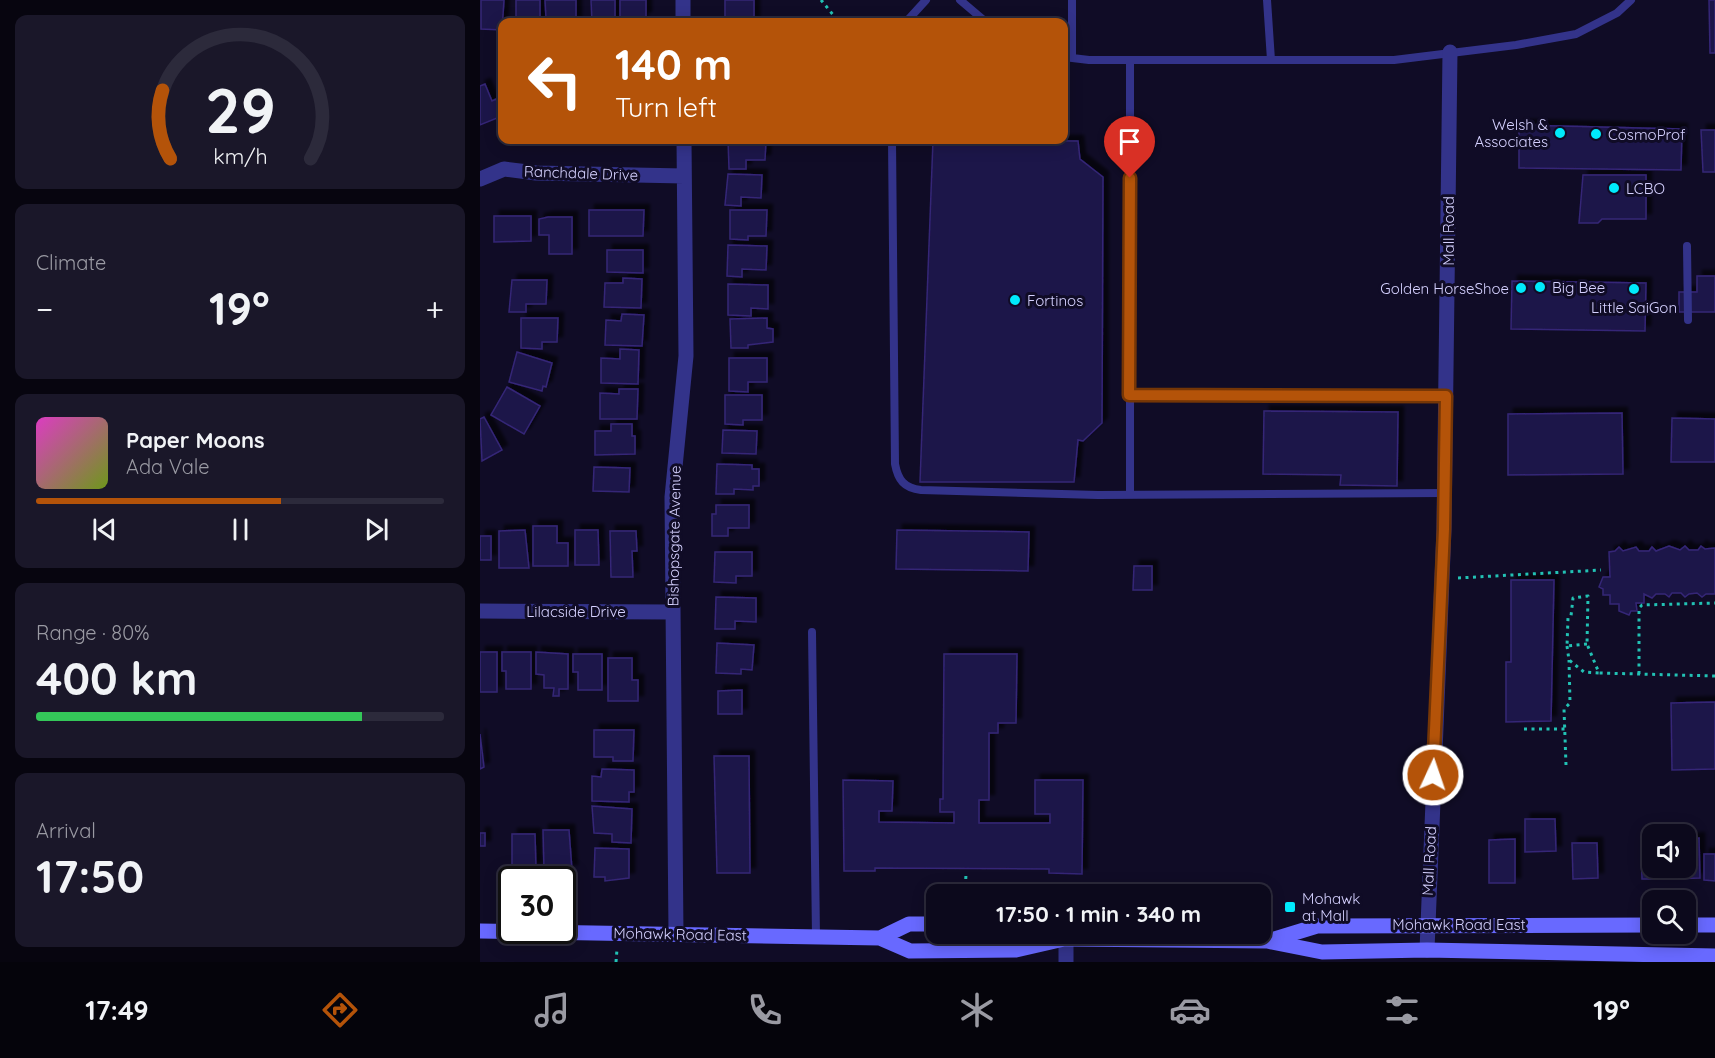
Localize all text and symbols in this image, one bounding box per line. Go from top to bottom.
text: 140 m [615,38,732,91]
icon: left [516,42,594,120]
text: 29 [205,71,275,149]
text: Turn left [615,90,717,124]
place label: Welsh & Associates [1475,115,1548,151]
pin [1104,116,1155,178]
icon: arrive [1113,125,1146,158]
place label: CosmoProf [1608,125,1686,144]
marker: Welsh & Associates [1553,126,1567,140]
marker: CosmoProf [1589,127,1603,141]
text: km/h [213,144,267,170]
street label: Ranchdale Drive [524,162,638,184]
place label: LCBO [1626,179,1665,198]
marker: LCBO [1607,181,1621,195]
street label: Mall Road [1439,196,1458,266]
text: Climate [36,250,106,275]
place label: Big Bee [1552,278,1605,297]
place label: Golden HorseShoe [1380,279,1509,298]
text: 19° [209,280,270,336]
marker: Big Bee [1533,280,1547,294]
marker: Golden HorseShoe [1514,281,1528,295]
marker: Little SaiGon [1627,282,1641,296]
text: − [36,288,53,329]
text: + [425,288,444,329]
place label: Fortinos [1027,291,1083,310]
marker: Fortinos [1008,293,1022,307]
place label: Little SaiGon [1591,298,1677,317]
text: Paper Moons [126,426,265,454]
text: Ada Vale [126,454,210,479]
street label: Bishopsgate Avenue [663,465,685,607]
icon: previous [88,513,121,546]
icon: pause [224,513,257,546]
icon: next [360,513,393,546]
street label: Lilacside Drive [526,602,626,621]
text: Range · 80% [36,620,150,645]
text: 400 km [36,650,197,706]
position arrow [1401,743,1465,807]
text: Arrival [36,818,96,843]
map controls [1642,824,1696,944]
button: sound [1642,824,1696,878]
street label: Mall Road [1418,826,1440,896]
text: 17:50 [36,848,144,904]
speed limit sign: 30 [498,866,576,944]
place label: Mohawk at Mall [1302,889,1360,925]
button: search [1642,890,1696,944]
text: 17:50 · 1 min · 340 m [996,900,1201,928]
marker: Mohawk at Mall [1283,900,1297,914]
street label: Mohawk Road East [1392,915,1526,934]
street label: Mohawk Road East [613,923,747,945]
icon: directions [319,989,361,1031]
icon: music [531,989,573,1031]
icon: phone [744,989,786,1031]
icon: climate [956,989,998,1031]
icon: car [1169,989,1211,1031]
icon: filters [1381,989,1423,1031]
text: 17:49 [85,993,149,1027]
text: 19° [1593,993,1630,1027]

